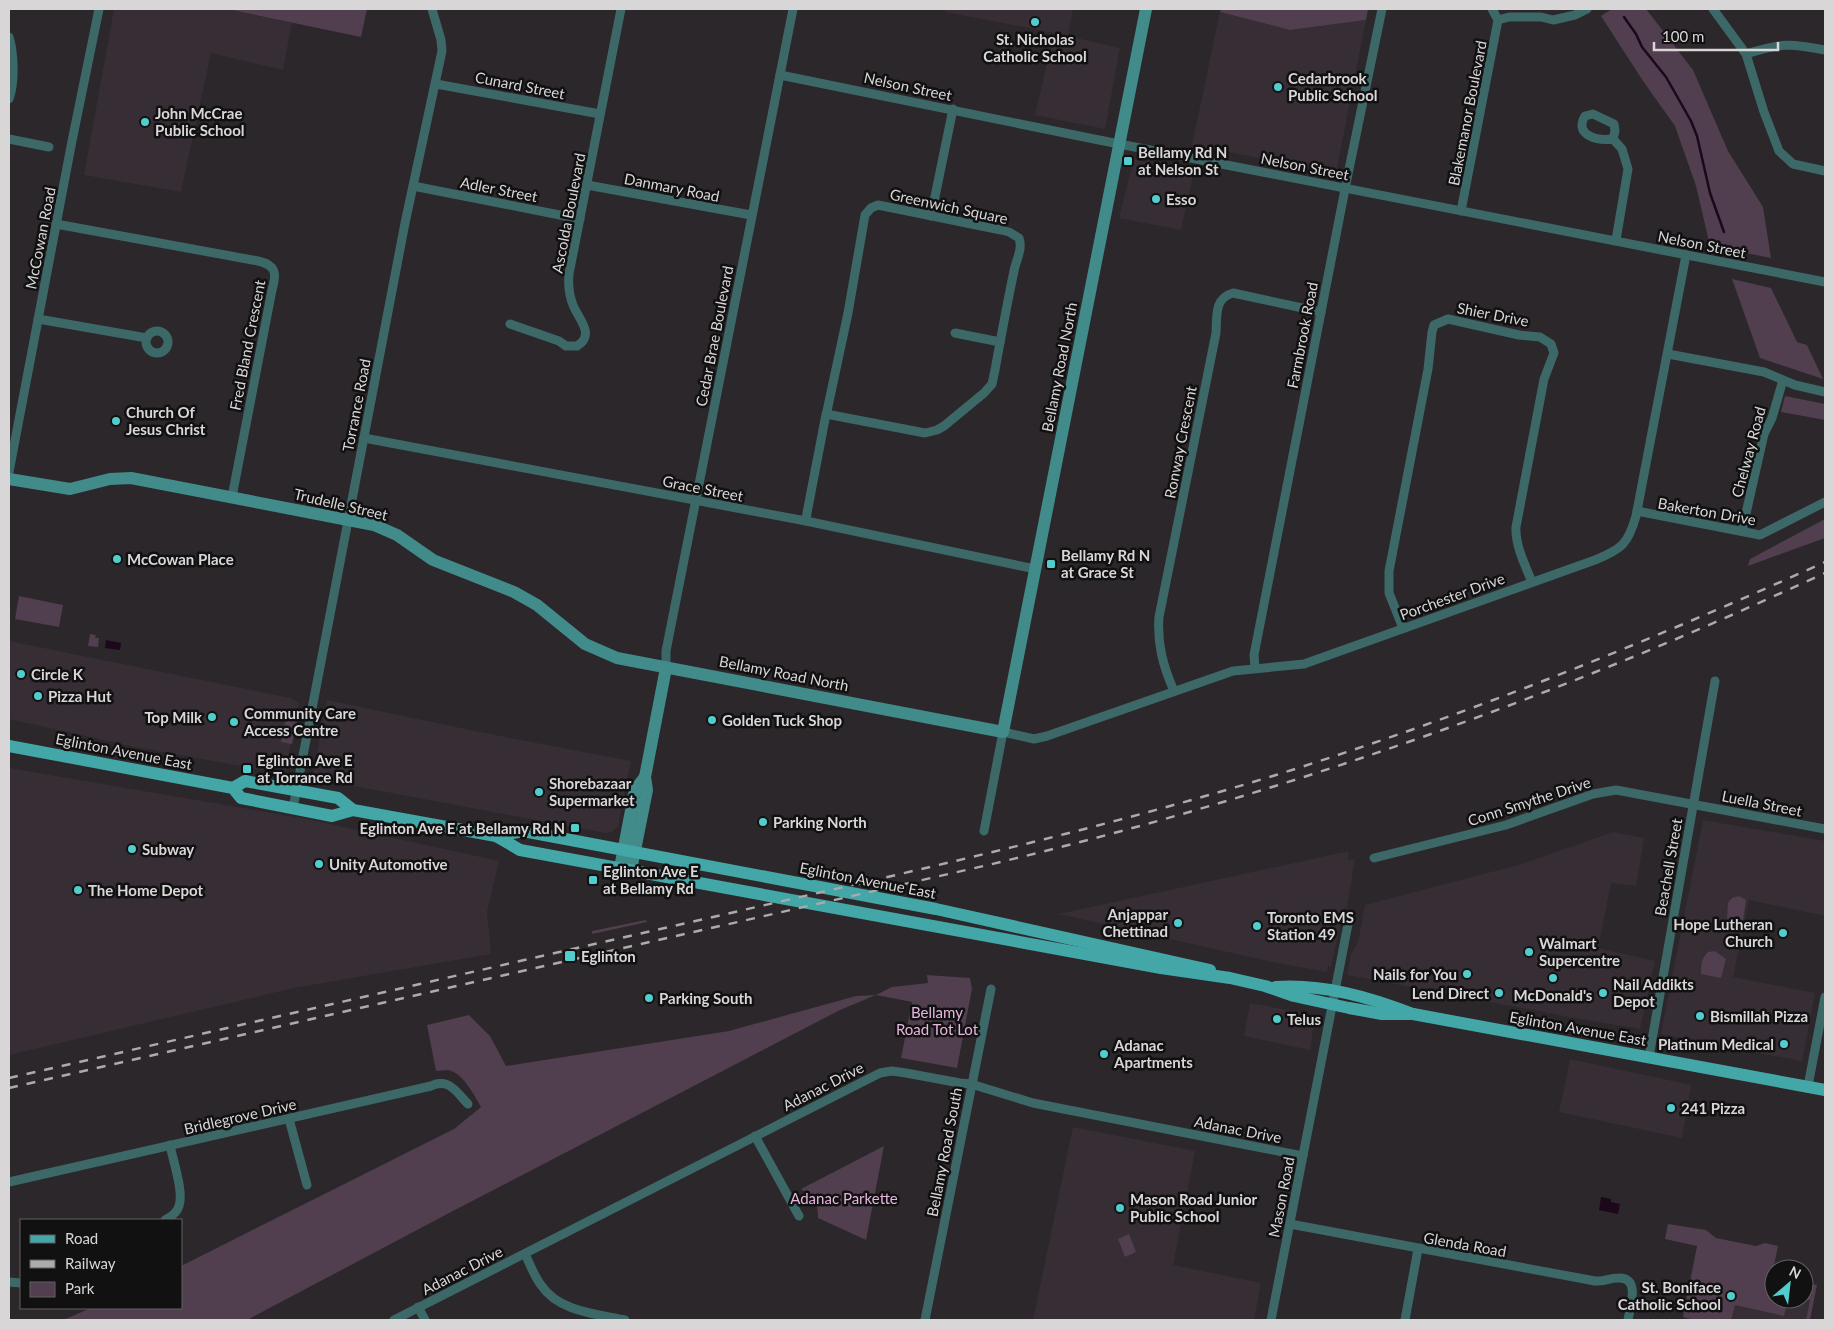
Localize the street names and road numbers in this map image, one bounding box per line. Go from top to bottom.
street label: Blakemanor Boulevard [1444,39,1490,187]
street label: Cunard Street [474,67,567,103]
street label: Nelson Street [862,68,954,104]
street label: Nelson Street [1259,149,1351,183]
street label: Ascolda Boulevard [548,152,588,274]
street label: Danmary Road [623,169,721,205]
street label: Adler Street [459,173,540,205]
street label: McCowan Road [21,185,59,291]
street label: Greenwich Square [888,185,1010,227]
street label: Nelson Street [1656,227,1748,261]
street label: Cedar Brae Boulevard [692,264,736,408]
street label: Fred Bland Crescent [226,278,269,412]
street label: Farmbrook Road [1283,280,1321,390]
street label: Shier Drive [1456,298,1530,330]
street label: Bellamy Road North [1038,301,1080,433]
street label: Torrance Road [338,357,374,453]
street label: Ronway Crescent [1160,384,1200,500]
street label: Chelway Road [1727,405,1769,499]
street label: Grace Street [661,471,746,505]
street label: Trudelle Street [292,484,390,524]
street label: Bakerton Drive [1656,494,1758,529]
street label: Porchester Drive [1397,569,1507,623]
street label: Bellamy Road North [718,652,850,694]
street label: Eglinton Avenue East [54,729,194,773]
street label: Conn Smythe Drive [1465,773,1593,829]
street label: Luella Street [1720,786,1804,820]
street label: Beachell Street [1651,816,1686,917]
street label: Eglinton Avenue East [798,858,938,902]
street label: Eglinton Avenue East [1508,1007,1648,1049]
street label: Adanac Drive [780,1058,867,1114]
street label: Bellamy Road South [923,1086,965,1218]
street label: Bridlegrove Drive [182,1094,298,1138]
street label: Adanac Drive [1193,1112,1283,1146]
street label: Mason Road [1264,1155,1298,1239]
street label: Glenda Road [1422,1228,1508,1260]
street label: Adanac Drive [419,1242,506,1298]

